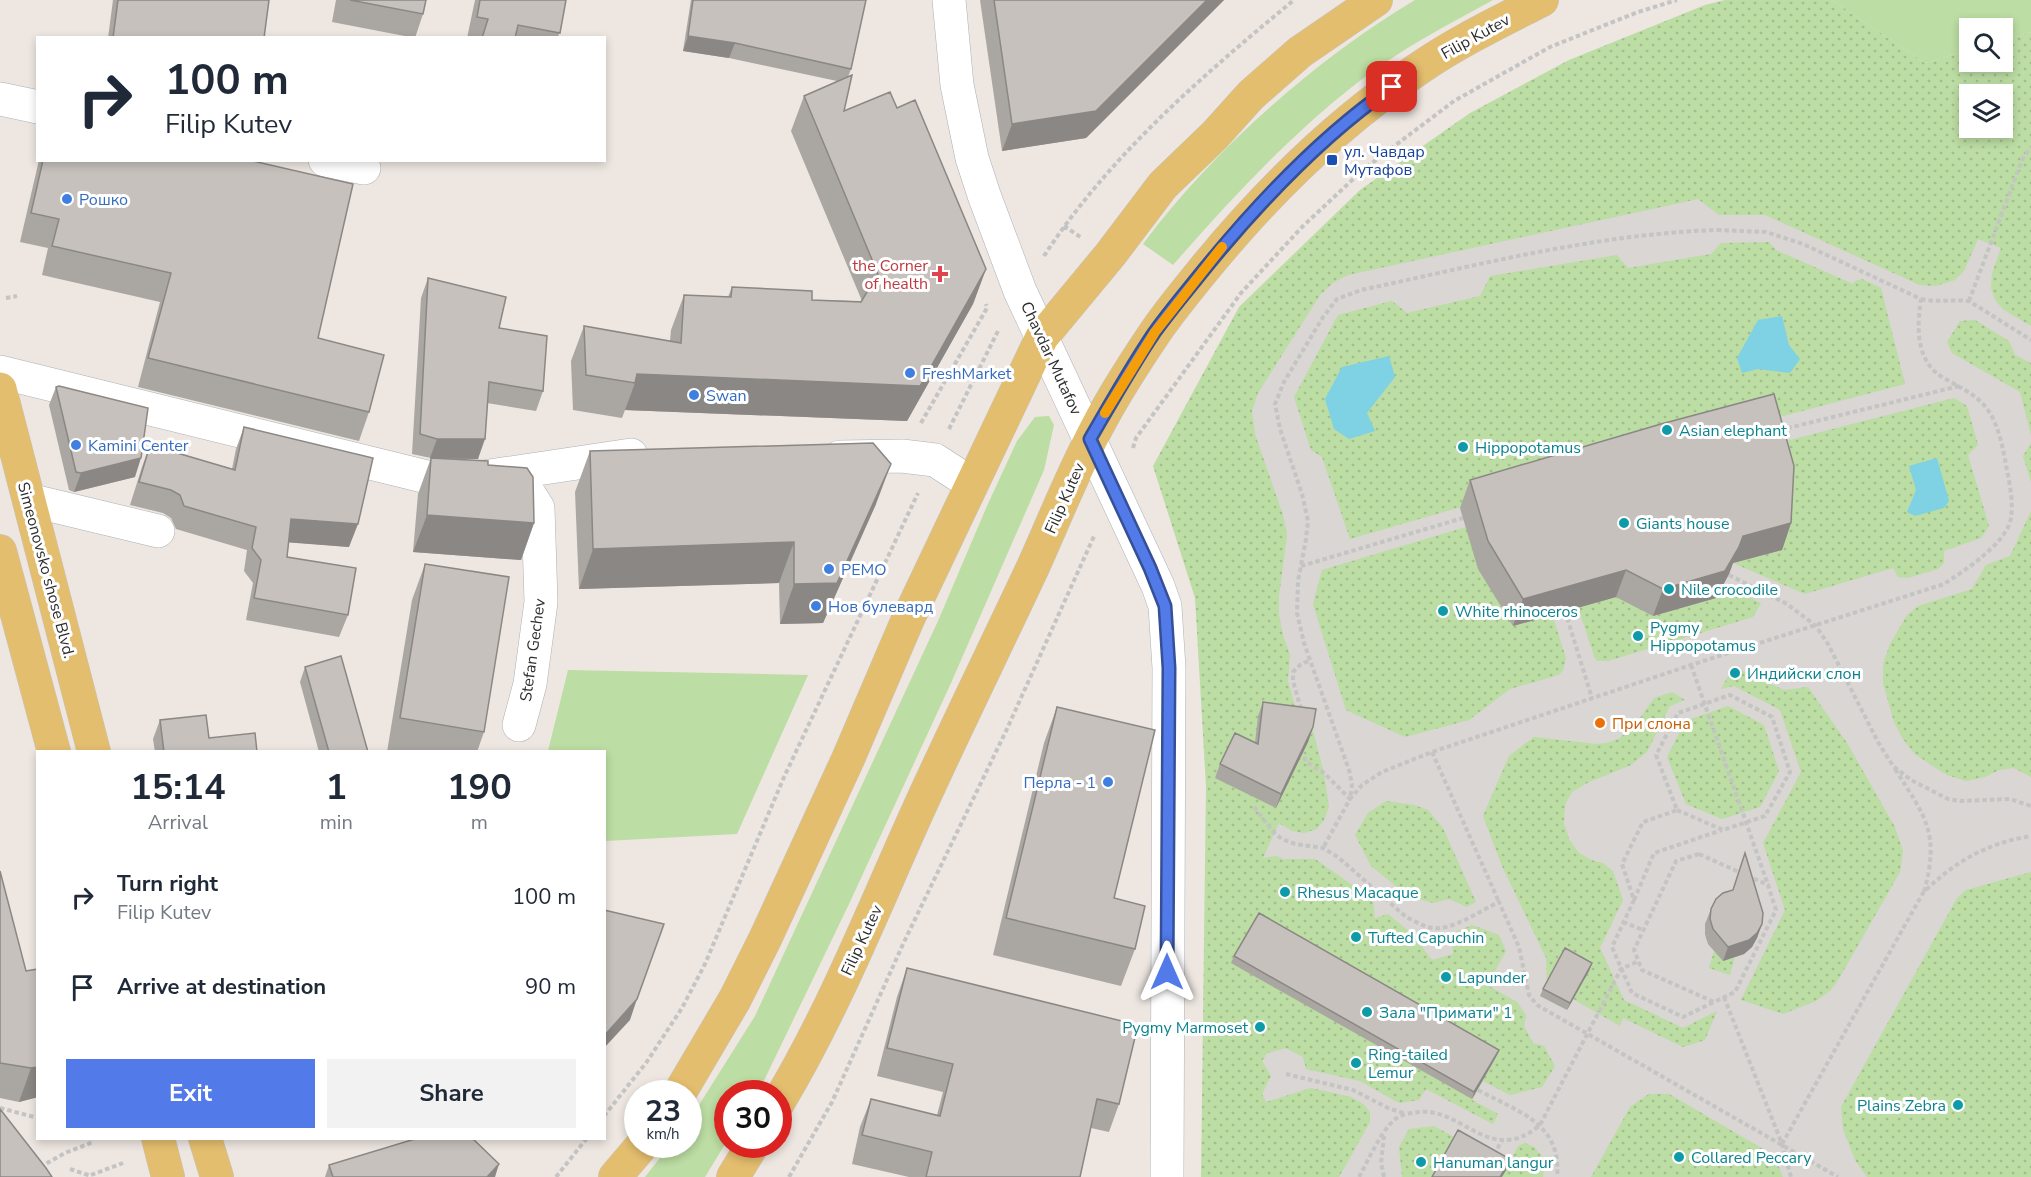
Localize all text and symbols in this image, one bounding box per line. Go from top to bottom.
street label: Filip Kutev [1437,9,1514,65]
map controls [1959,18,2013,138]
button: search [1959,18,2013,72]
text: 100 m [165,52,289,109]
icon: right [66,60,144,138]
pin [1366,61,1417,112]
icon: arrive [1375,70,1408,103]
button: layers [1959,84,2013,138]
text: Filip Kutev [165,106,292,143]
place label: ул. Чавдар Мутафов [1344,141,1425,181]
marker: ул. Чавдар Мутафов [1325,153,1339,167]
place label: Рошко [79,189,128,211]
marker: Рошко [60,192,74,206]
place label: the Corner of health [853,255,928,295]
marker: the Corner of health [933,267,947,281]
street label: Chavdar Mutafov [1015,298,1087,419]
place label: FreshMarket [922,363,1012,385]
marker: FreshMarket [903,366,917,380]
place label: Swan [706,385,747,407]
marker: Swan [687,388,701,402]
place label: Asian elephant [1679,420,1787,442]
marker: Asian elephant [1660,423,1674,437]
place label: Kamini Center [88,435,189,457]
place label: Hippopotamus [1475,437,1581,459]
marker: Kamini Center [69,438,83,452]
marker: Hippopotamus [1456,440,1470,454]
street label: Filip Kutev [1040,459,1091,537]
street label: Simeonovsko shose Blvd. [12,480,80,661]
place label: Giants house [1636,513,1729,535]
marker: Giants house [1617,516,1631,530]
place label: РЕМО [841,559,886,581]
marker: РЕМО [822,562,836,576]
place label: Nile crocodile [1681,579,1778,601]
marker: Nile crocodile [1662,582,1676,596]
street label: Stefan Gechev [515,596,551,703]
place label: Нов булевард [828,596,934,618]
marker: Нов булевард [809,599,823,613]
place label: White rhinoceros [1455,601,1578,623]
marker: White rhinoceros [1436,604,1450,618]
place label: Pygmy Hippopotamus [1650,617,1756,657]
marker: Pygmy Hippopotamus [1631,629,1645,643]
place label: Индийски слон [1747,663,1861,685]
marker: Индийски слон [1728,666,1742,680]
place label: При слона [1612,713,1691,735]
marker: При слона [1593,716,1607,730]
text: 15:14 [130,763,226,812]
text: 1 [325,763,347,812]
text: 190 [447,763,512,812]
place label: Перла - 1 [1023,772,1096,794]
marker: Перла - 1 [1101,775,1115,789]
text: Arrival [148,809,208,836]
text: min [320,809,353,836]
text: m [471,809,488,836]
text: Turn right [117,869,218,899]
icon: right [66,881,99,914]
text: 100 m [512,882,576,912]
place label: Rhesus Macaque [1297,882,1419,904]
marker: Rhesus Macaque [1278,885,1292,899]
text: Filip Kutev [117,899,211,926]
street label: Filip Kutev [836,901,888,979]
place label: Tufted Capuchin [1368,927,1484,949]
marker: Tufted Capuchin [1349,930,1363,944]
position arrow [1135,940,1199,1004]
place label: Lapunder [1458,967,1526,989]
marker: Lapunder [1439,970,1453,984]
icon: arrive [66,971,99,1004]
text: Arrive at destination [117,972,326,1002]
text: 90 m [525,972,576,1002]
place label: Зала "Примати" 1 [1379,1002,1513,1024]
marker: Зала "Примати" 1 [1360,1005,1374,1019]
place label: Pygmy Marmoset [1122,1017,1248,1039]
marker: Pygmy Marmoset [1253,1020,1267,1034]
place label: Ring-tailed Lemur [1368,1044,1448,1084]
marker: Ring-tailed Lemur [1349,1056,1363,1070]
button: Exit [66,1059,315,1128]
button: Share [327,1059,576,1128]
speed limit sign: 30 [714,1080,792,1158]
text: 23 [645,1091,681,1132]
place label: Plains Zebra [1857,1095,1946,1117]
marker: Plains Zebra [1951,1098,1965,1112]
text: km/h [646,1124,680,1144]
place label: Collared Peccary [1691,1147,1812,1169]
marker: Collared Peccary [1672,1150,1686,1164]
place label: Hanuman langur [1433,1152,1554,1174]
marker: Hanuman langur [1414,1155,1428,1169]

